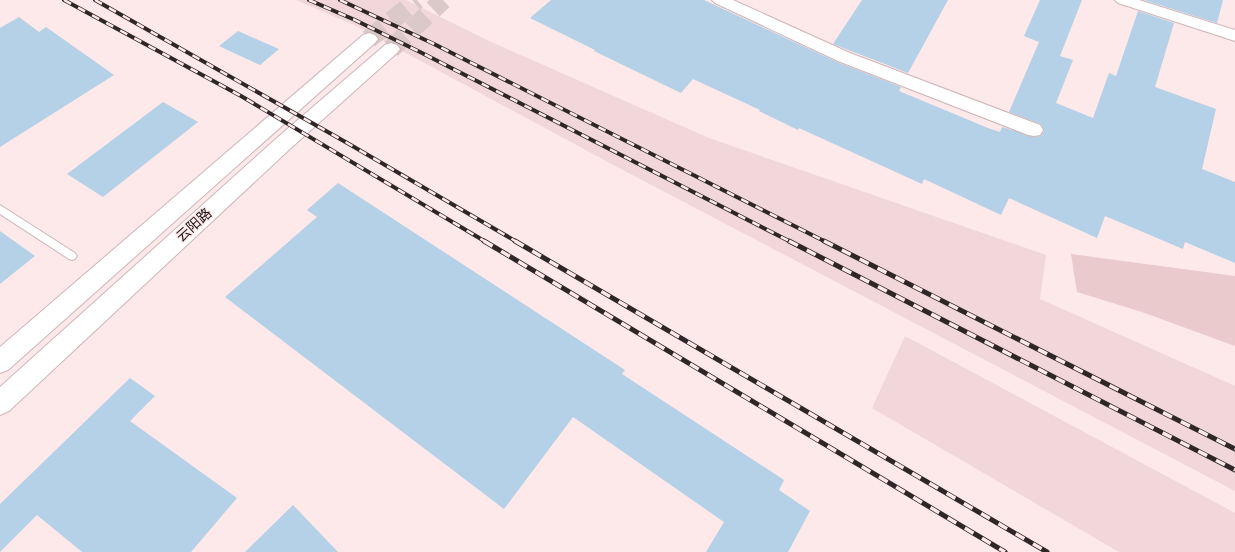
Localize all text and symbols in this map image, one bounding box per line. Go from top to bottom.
street label: 云阳路 [171,203,217,247]

